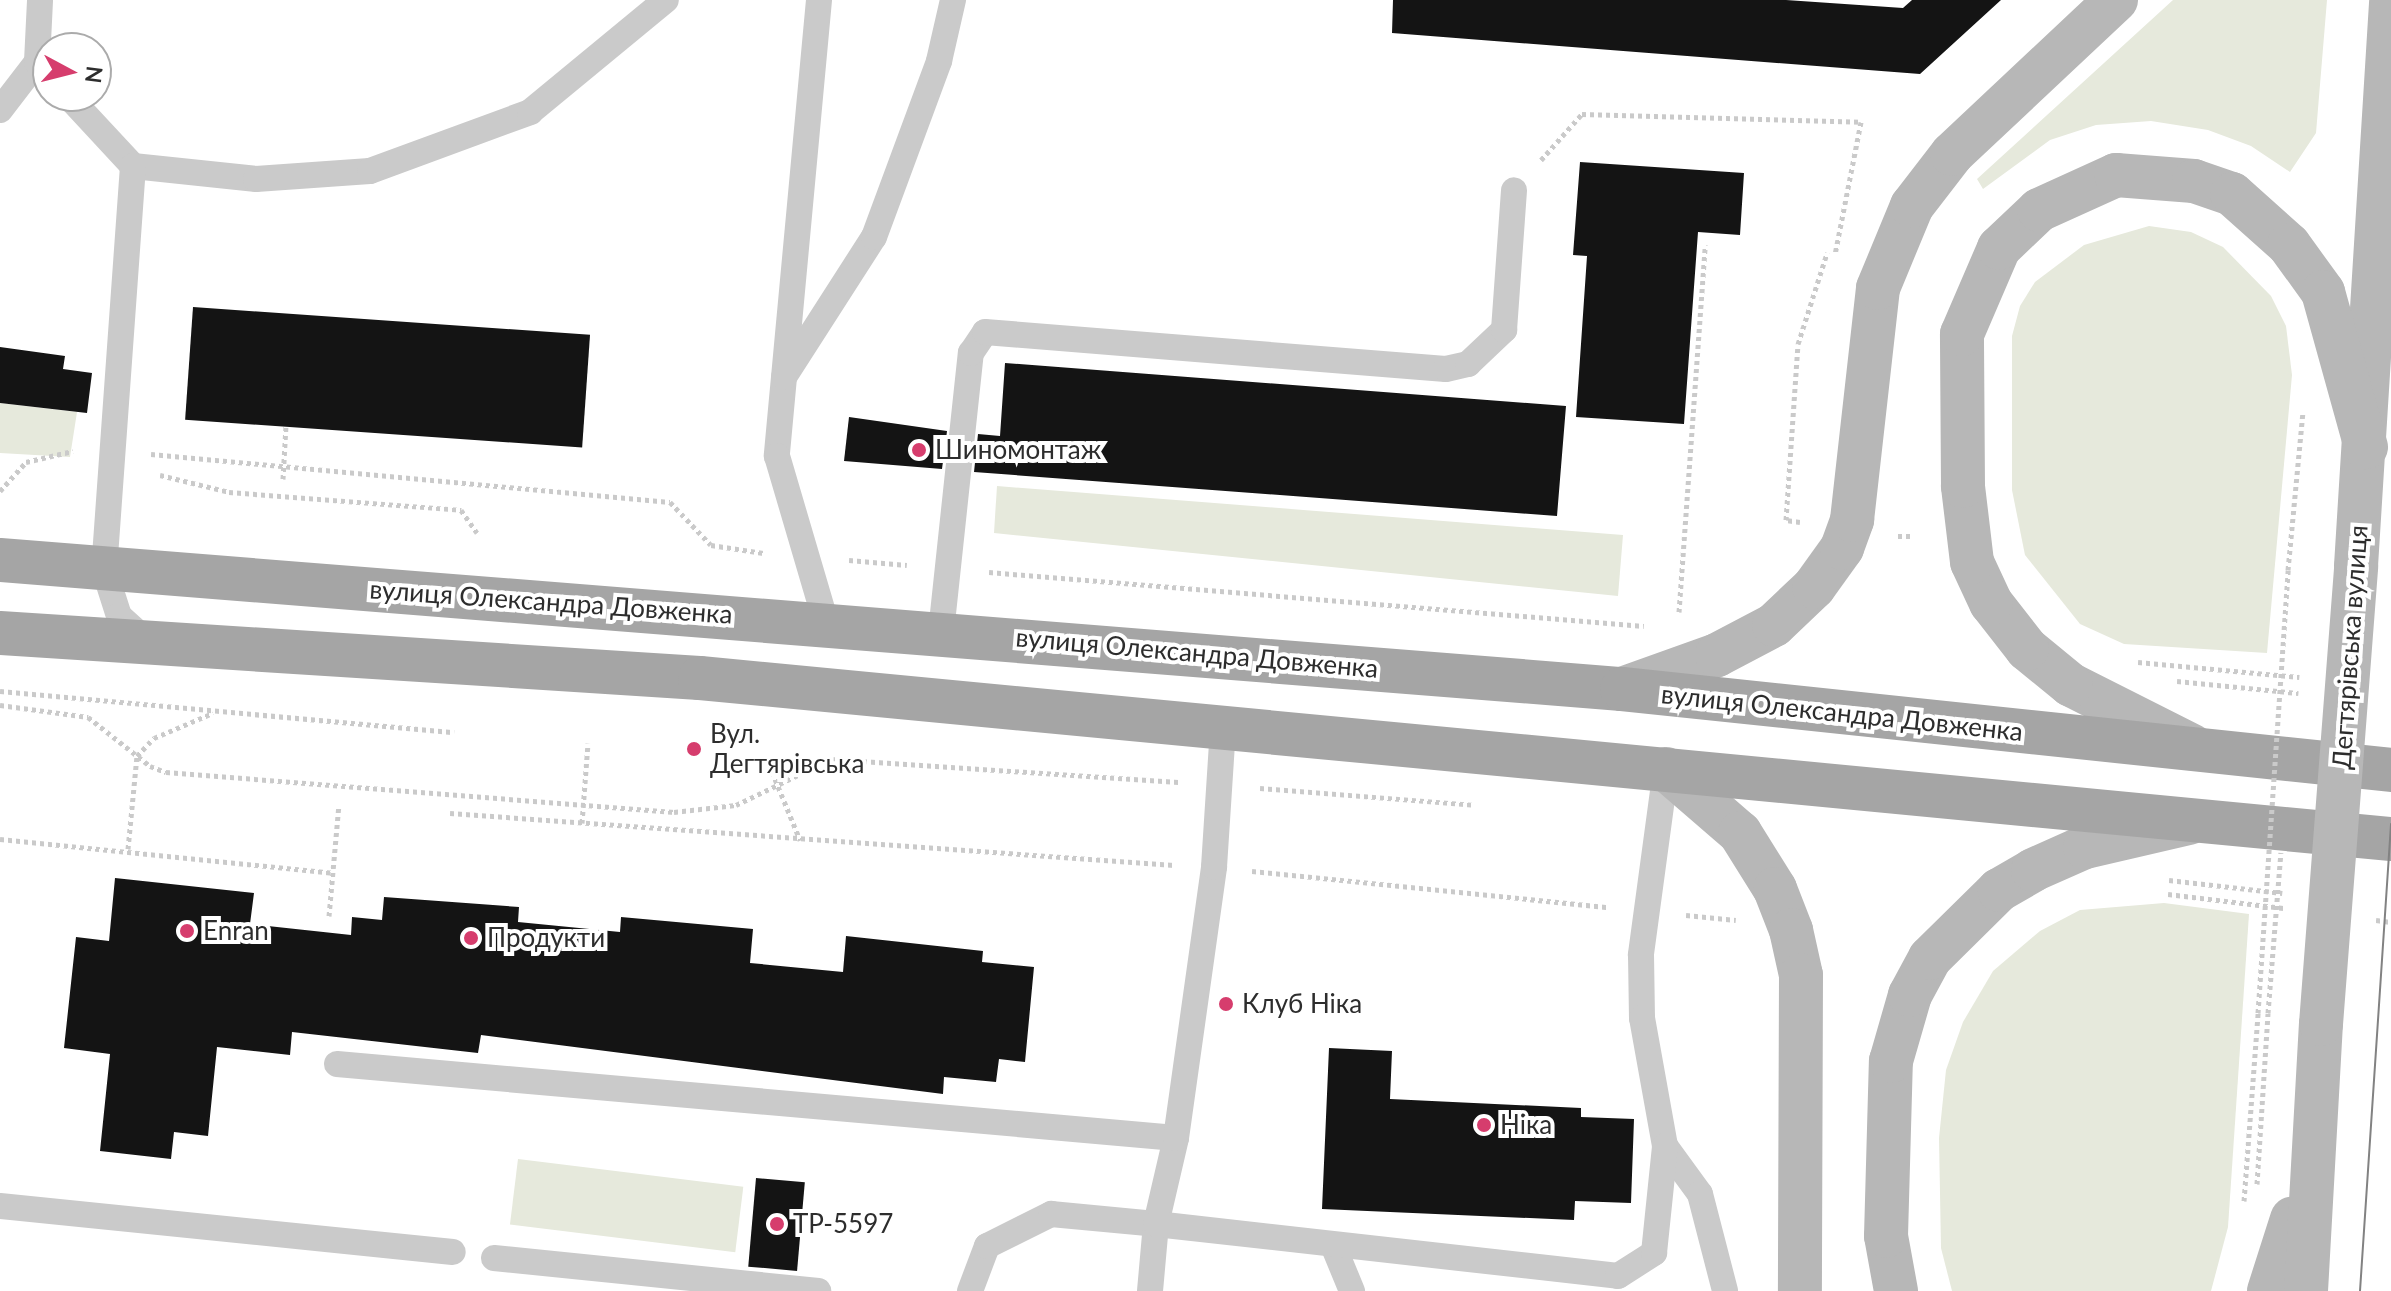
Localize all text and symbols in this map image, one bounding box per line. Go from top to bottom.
north arrow [32,32,112,112]
text: N [80,65,109,85]
place label: Шиномонтаж [935,434,1101,466]
marker: Шиномонтаж [910,441,928,459]
street label: Дегтярівська вулиця [2326,524,2374,770]
street label: вулиця Олександра Довженка [368,574,734,630]
street label: вулиця Олександра Довженка [1014,622,1380,684]
street label: вулиця Олександра Довженка [1659,678,2025,748]
place label: Вул. Дегтярівська [710,718,864,780]
marker: Вул. Дегтярівська [685,740,703,758]
place label: Enran [203,915,269,947]
marker: Enran [178,922,196,940]
place label: Продукти [487,922,605,954]
marker: Продукти [462,929,480,947]
place label: Клуб Ніка [1242,988,1362,1020]
marker: Клуб Ніка [1217,995,1235,1013]
place label: Ніка [1500,1109,1552,1141]
marker: Ніка [1475,1116,1493,1134]
place label: ТР-5597 [793,1208,893,1240]
marker: ТР-5597 [768,1215,786,1233]

